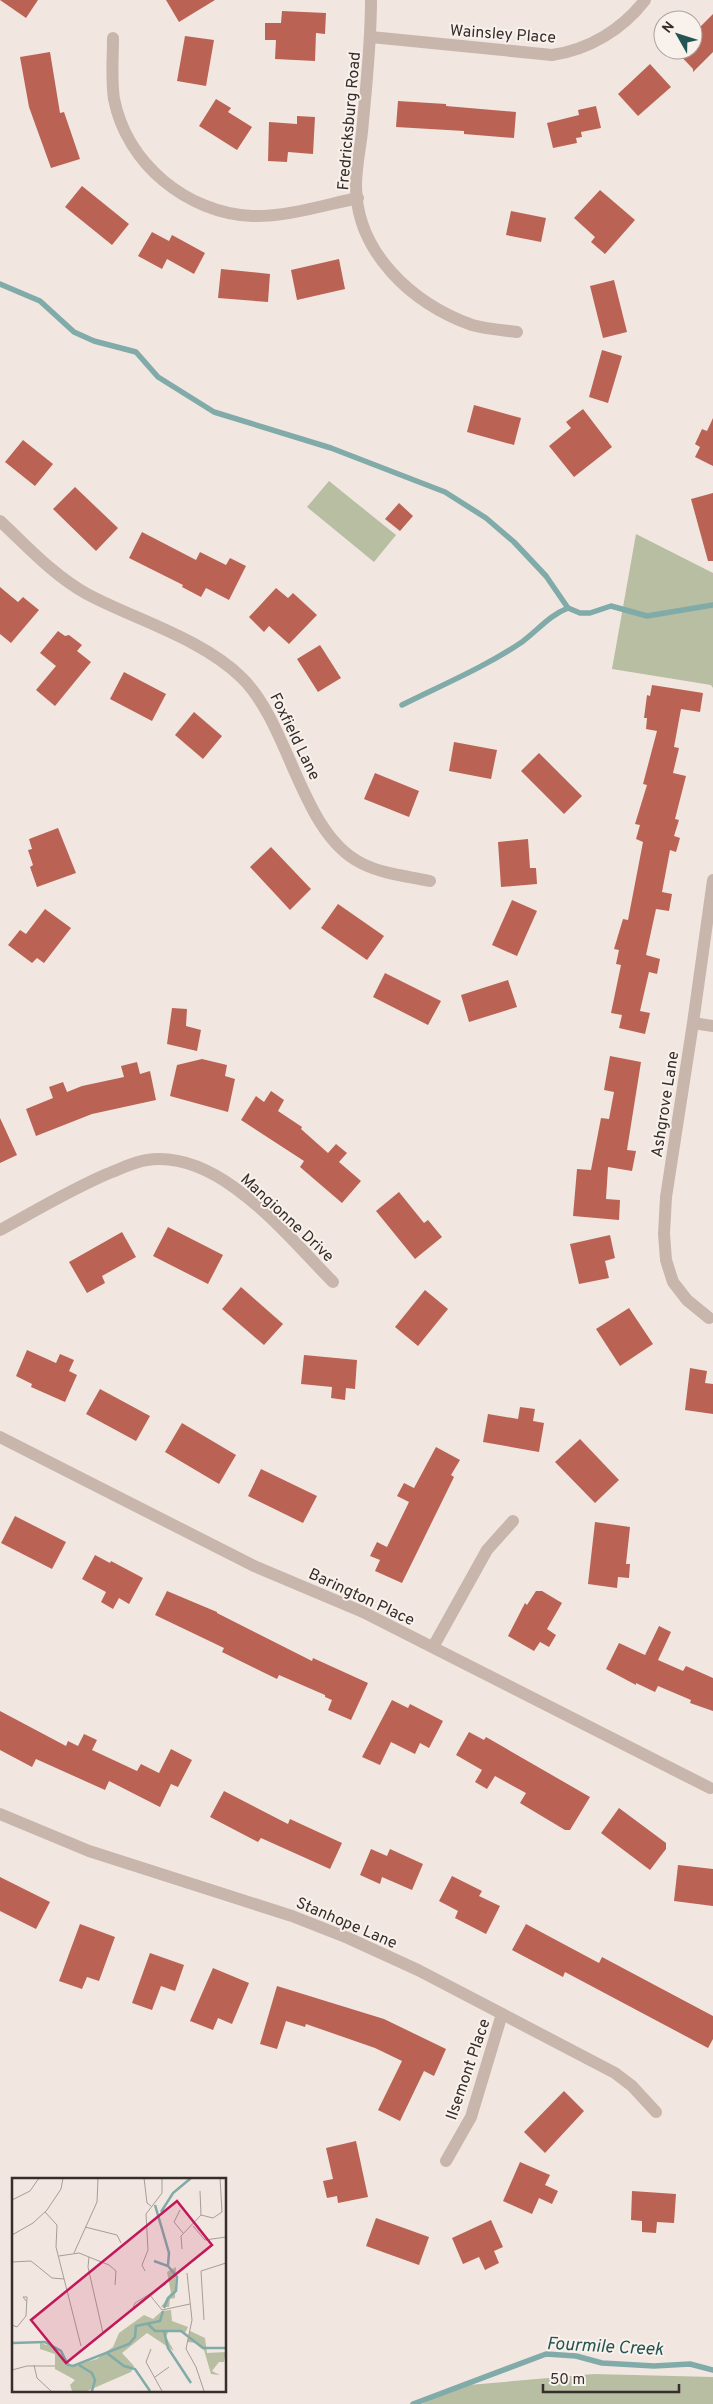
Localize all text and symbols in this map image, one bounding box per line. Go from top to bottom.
north arrow [653,10,703,60]
text: N [659,19,679,37]
street label: Wainsley Place [449,21,557,49]
street label: Fredricksburg Road [334,51,366,191]
street label: Foxfield Lane [264,690,324,784]
street label: Ashgrove Lane [648,1050,684,1159]
street label: Mangionne Drive [236,1170,338,1267]
street label: Barington Place [305,1564,417,1631]
street label: Stanhope Lane [293,1894,400,1954]
street label: Ilsemont Place [442,2016,496,2123]
inset map [12,2178,226,2392]
water label: Fourmile Creek [546,2333,665,2362]
scale bar [543,2362,679,2394]
text: 50 m [550,2371,585,2390]

